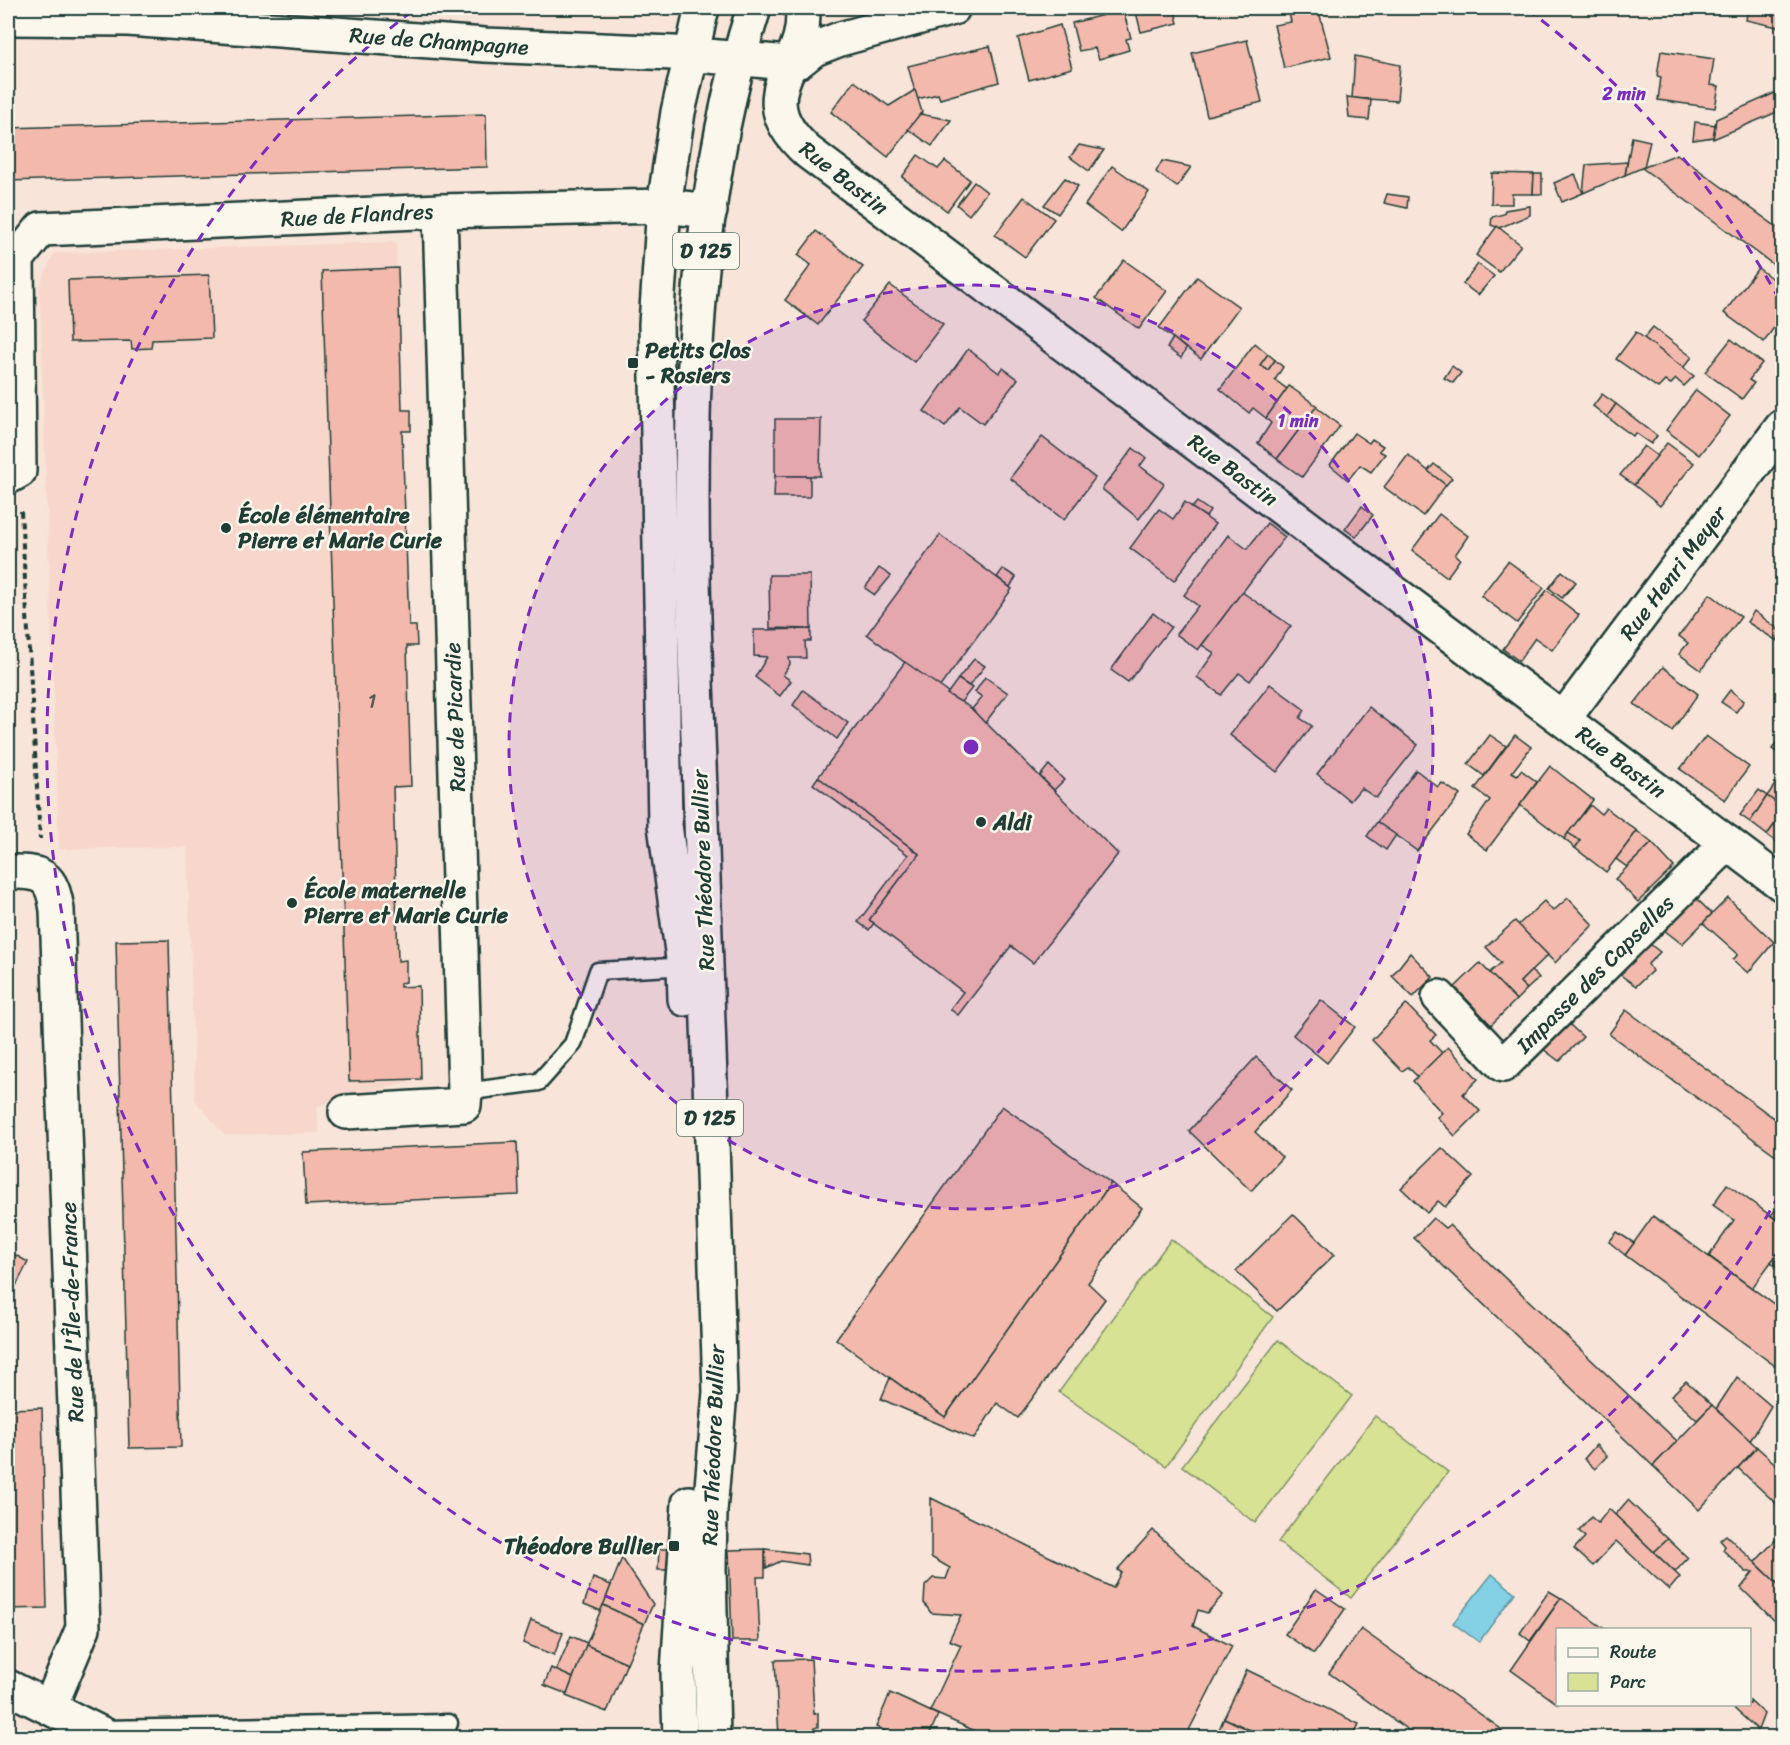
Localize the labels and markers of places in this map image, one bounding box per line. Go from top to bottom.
place label: Petits Clos - Rosiers [645,331,752,395]
marker: Petits Clos - Rosiers [626,356,640,370]
place label: École élémentaire Pierre et Marie Curie [238,496,443,560]
marker: École élémentaire Pierre et Marie Curie [219,521,233,535]
centre of rings [961,737,981,757]
place label: Aldi [992,803,1033,842]
marker: Aldi [974,815,988,829]
place label: École maternelle Pierre et Marie Curie [304,871,509,935]
marker: École maternelle Pierre et Marie Curie [285,896,299,910]
place label: Théodore Bullier [504,1527,664,1566]
marker: Théodore Bullier [667,1539,681,1553]

